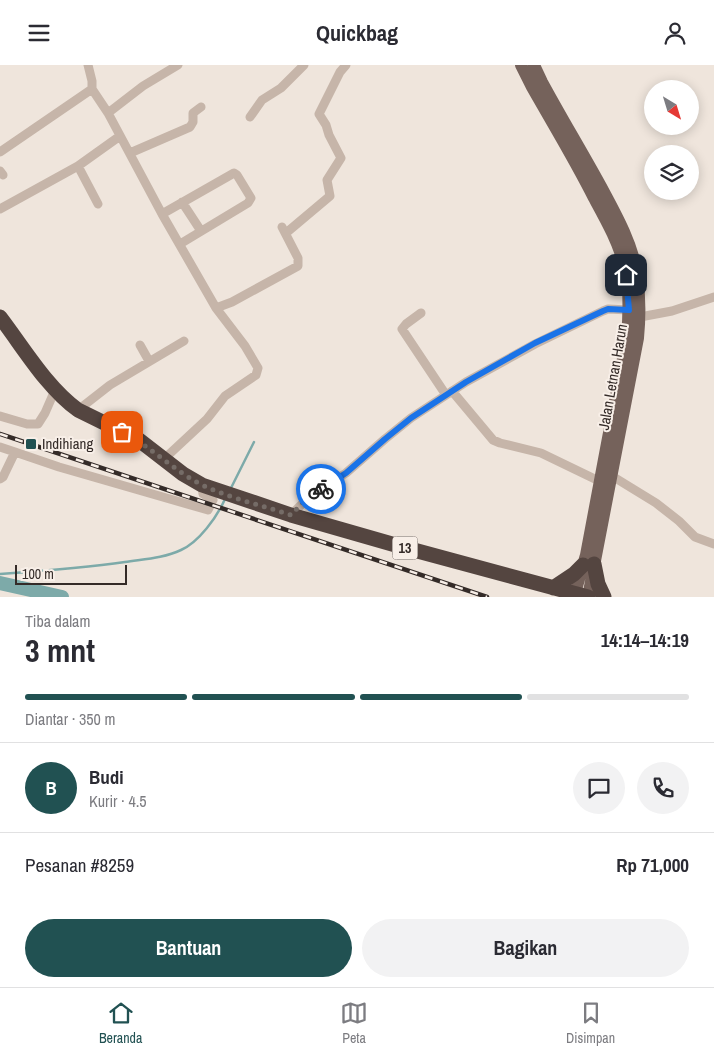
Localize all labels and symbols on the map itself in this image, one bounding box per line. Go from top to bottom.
north arrow [644,80,699,135]
pin [605,254,647,296]
street label: Jalan Letnan Harun [593,322,632,432]
pin [101,411,143,453]
place label: Indihiang [42,433,93,454]
marker: Indihiang [24,437,38,451]
courier [296,464,346,514]
road number: 13 [392,537,418,559]
scale bar [15,562,128,585]

